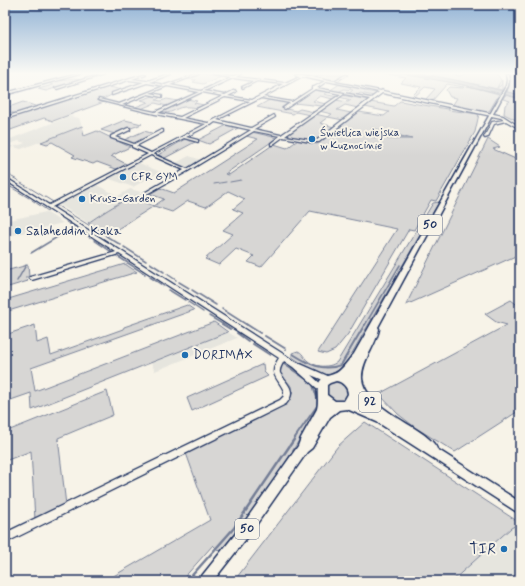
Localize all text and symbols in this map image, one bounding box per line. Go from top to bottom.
place label: Świetlica wiejska w Kuznocinie [320,125,400,153]
marker: Świetlica wiejska w Kuznocinie [307,134,317,144]
place label: CFR GYM [131,170,178,184]
marker: CFR GYM [118,172,128,182]
place label: Krusz-Garden [90,192,155,206]
marker: Krusz-Garden [77,194,87,204]
road number: 50 [418,215,442,235]
place label: Salaheddin Kaka [26,223,121,240]
marker: Salaheddin Kaka [13,226,23,236]
place label: DORIMAX [193,347,253,364]
marker: DORIMAX [180,350,190,360]
road number: 92 [359,392,381,412]
road number: 50 [235,519,259,539]
place label: TIR [469,539,496,560]
marker: TIR [499,544,509,554]

